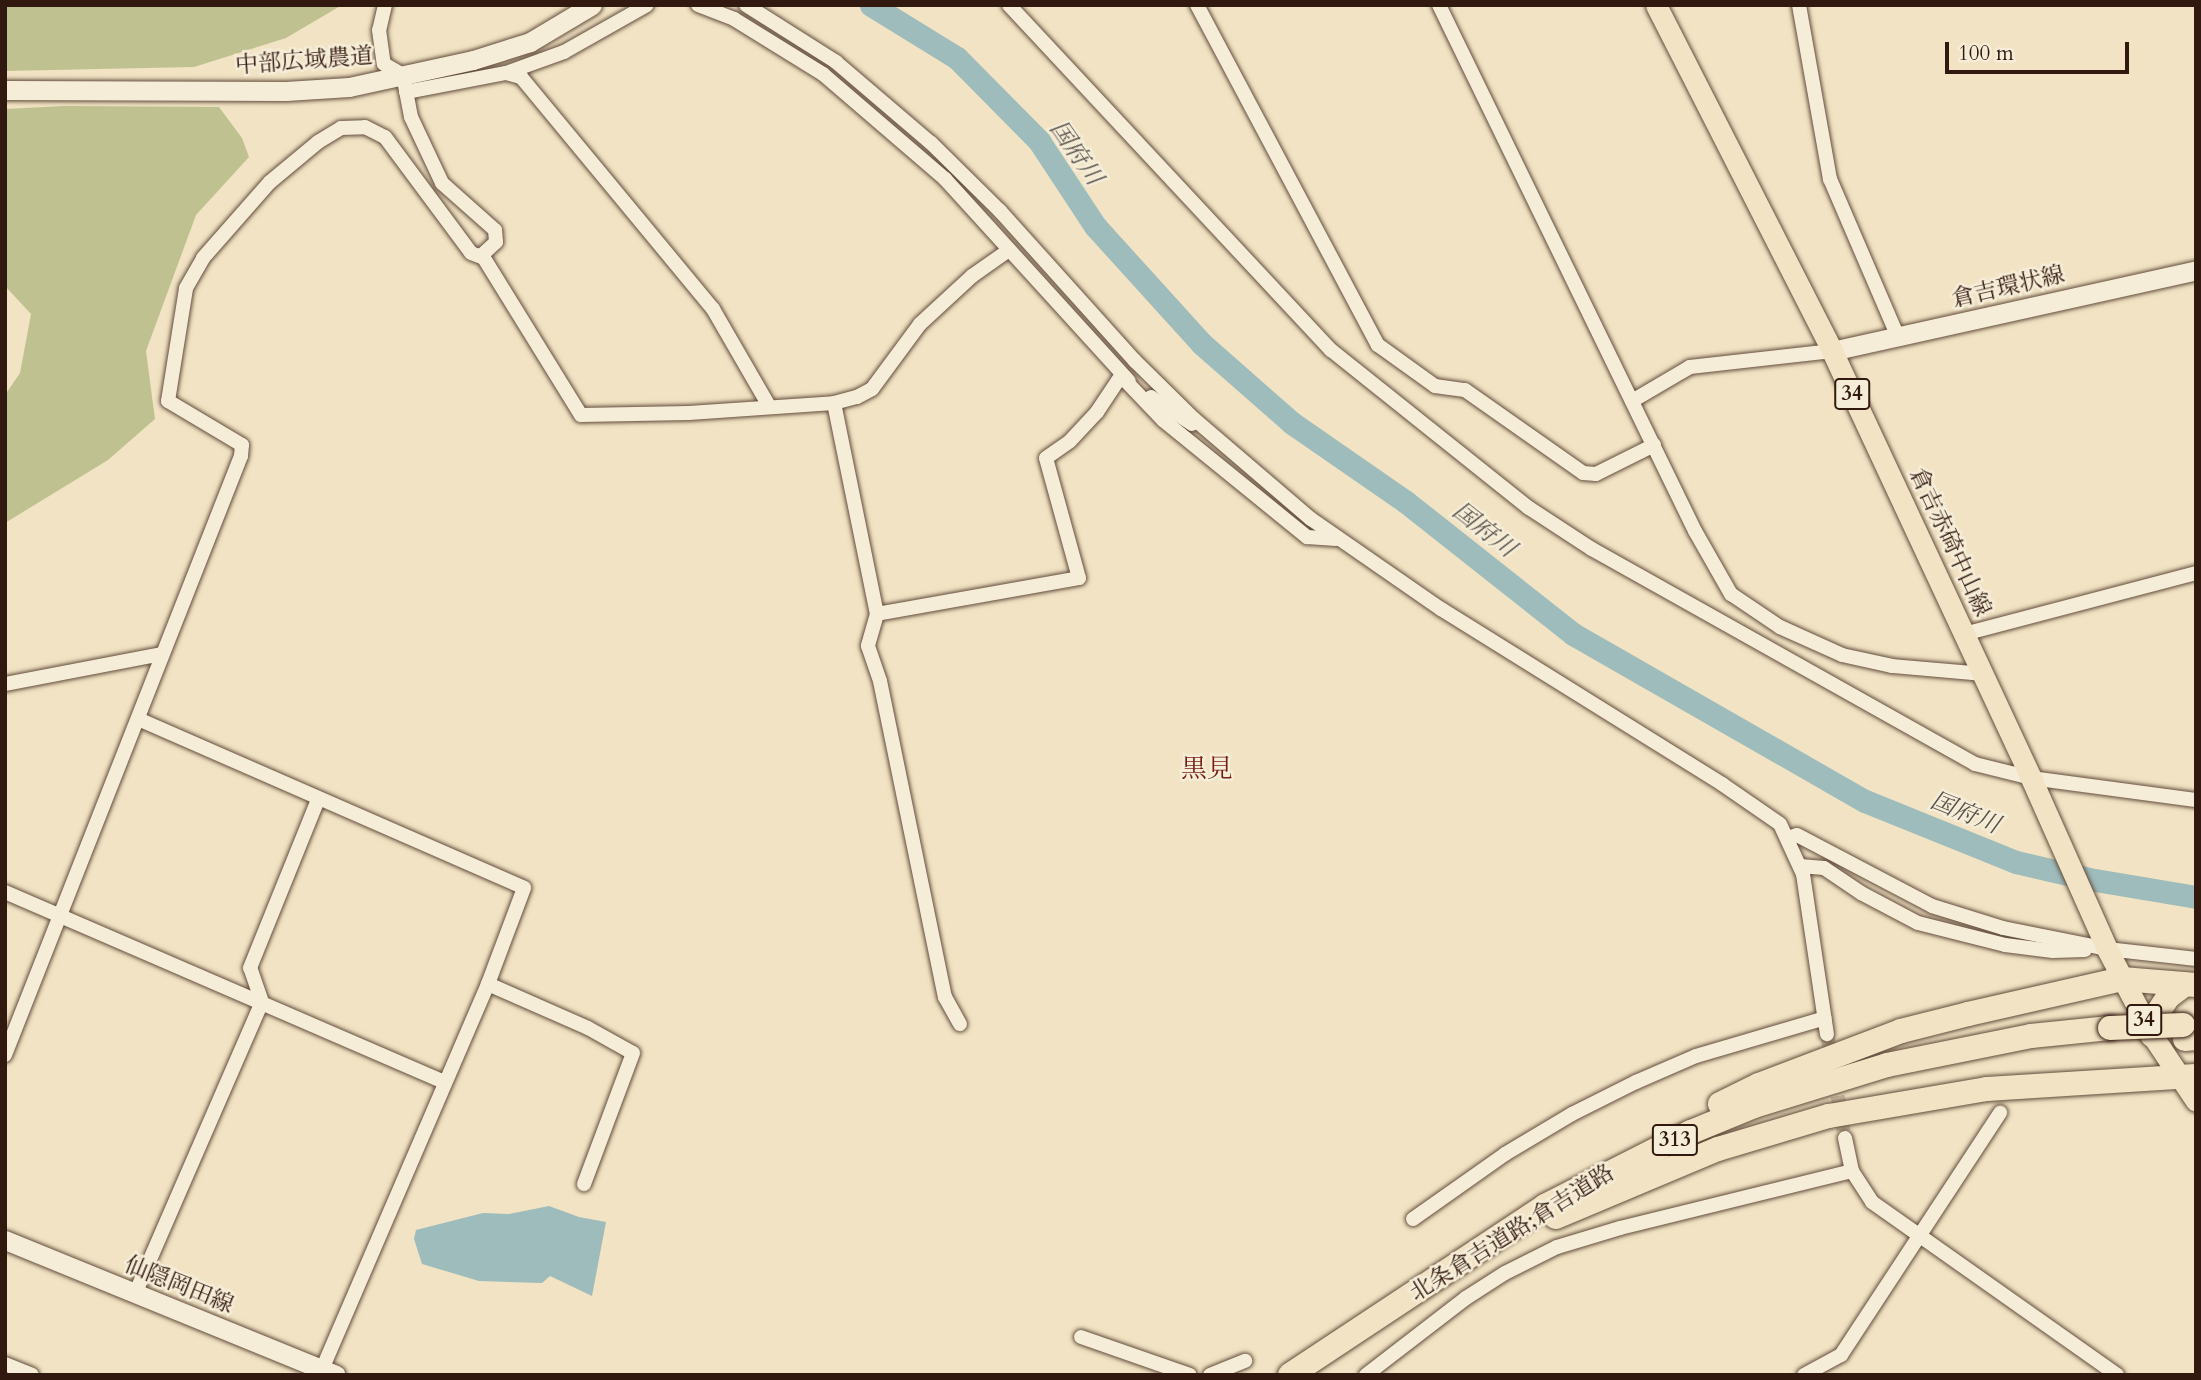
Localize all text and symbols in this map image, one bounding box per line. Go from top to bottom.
scale bar [1949,28,2133,72]
text: 100 m [1958,39,2014,68]
street label: 中部広域農道 [234,42,374,80]
water label: 国府川 [1044,115,1108,191]
street label: 倉吉環状線 [1949,261,2067,313]
road number: 34 [1833,376,1871,412]
street label: 倉吉赤碕中山線 [1903,463,1997,621]
water label: 国府川 [1447,496,1521,564]
district label: 黒見 [1181,753,1233,785]
water label: 国府川 [1926,786,2004,840]
road number: 34 [2125,1002,2163,1038]
road number: 313 [1650,1122,1700,1158]
street label: 北条倉吉道路;倉吉道路 [1405,1159,1619,1307]
street label: 仙隠岡田線 [121,1251,237,1319]

